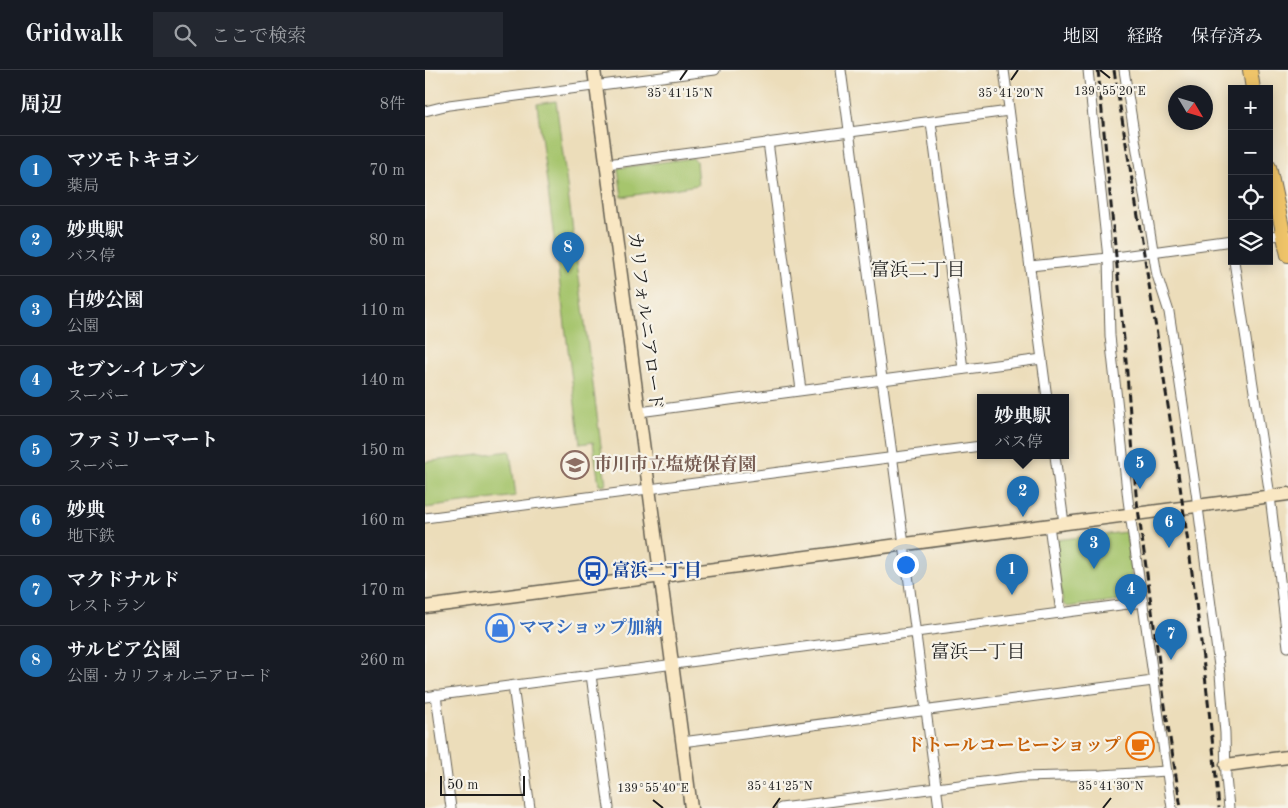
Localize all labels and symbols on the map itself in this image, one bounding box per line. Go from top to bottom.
text: 139°55'20"E [1074,85,1146,98]
north arrow [1168,85,1213,130]
text: 35°41'15"N [647,87,713,100]
text: 35°41'20"N [978,87,1044,100]
street label: カリフォルニアロード [625,231,665,411]
pin: 8 [552,232,584,273]
district label: 富浜二丁目 [870,260,966,281]
pin: 5 [1124,448,1156,489]
school or university icon: 市川市立塩焼保育園 [560,450,590,480]
place label: 市川市立塩焼保育園 [594,454,756,474]
pin: 2 [1007,476,1039,517]
pin: 6 [1153,507,1185,548]
pin: 3 [1078,528,1110,569]
your location [893,552,919,578]
pin: 1 [996,554,1028,595]
bus stop icon: 富浜二丁目 [578,556,608,586]
place label: 富浜二丁目 [612,560,702,580]
pin: 4 [1115,574,1147,615]
shop icon: ママショップ加納 [485,613,515,643]
place label: ママショップ加納 [519,617,663,637]
pin: 7 [1155,619,1187,660]
district label: 富浜一丁目 [930,642,1026,663]
cafe icon: ドトールコーヒーショップ [1125,731,1155,761]
place label: ドトールコーヒーショップ [907,736,1121,755]
scale bar [440,773,525,796]
text: 35°41'25"N [747,780,813,793]
text: 35°41'30"N [1078,780,1144,793]
text: 139°55'40"E [617,782,689,795]

